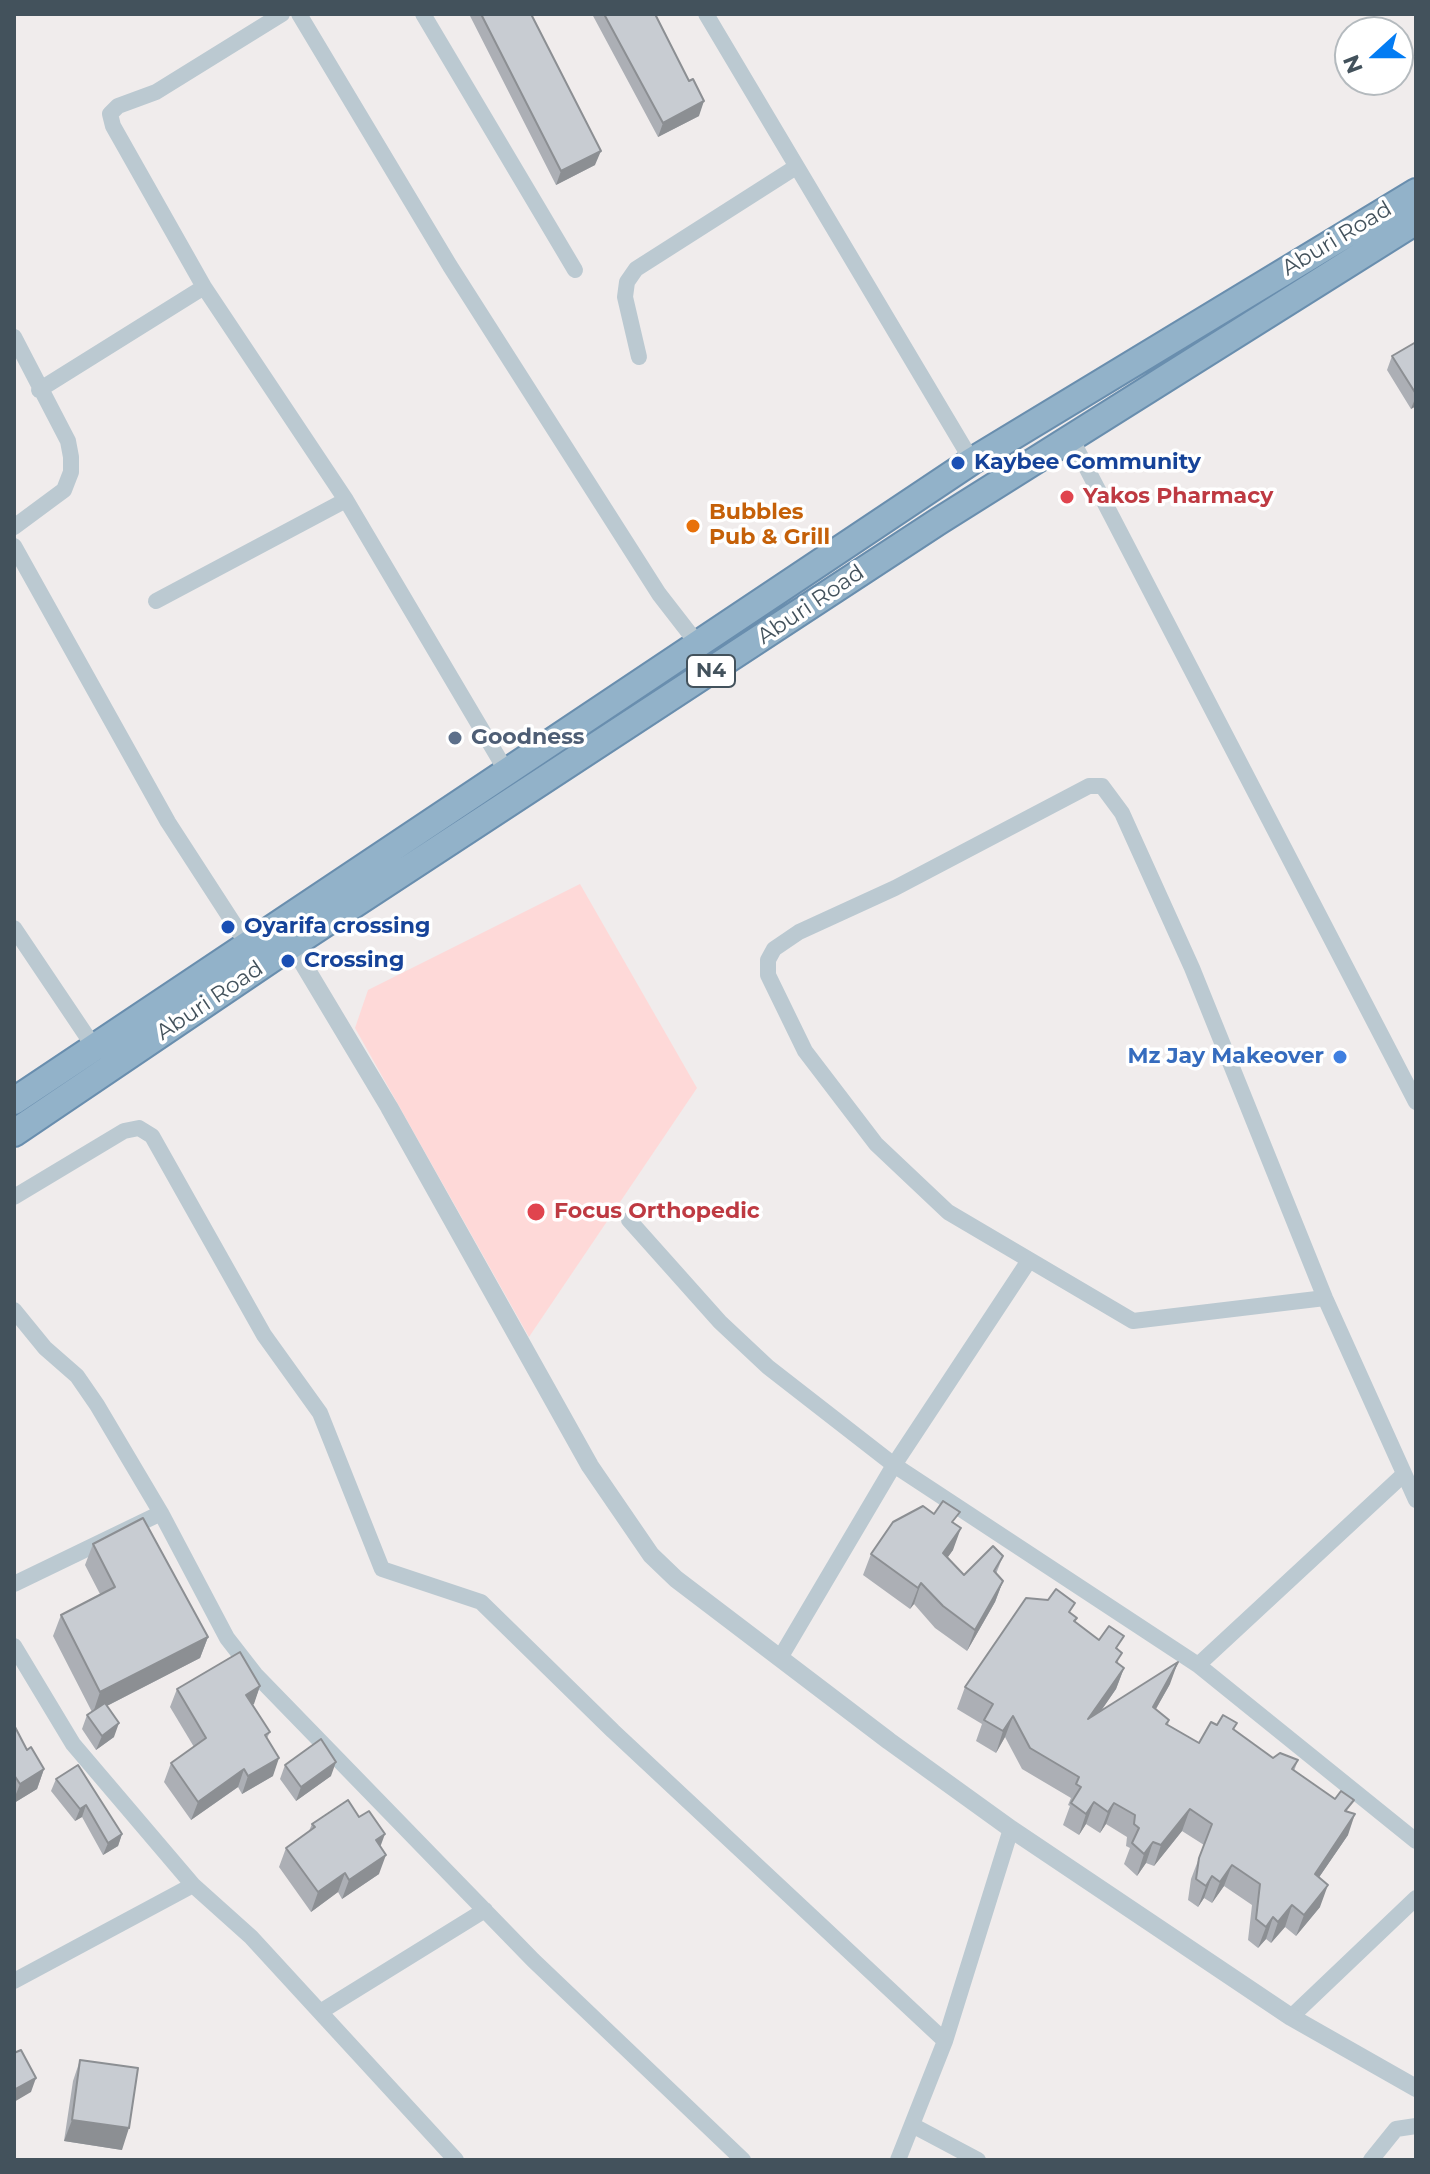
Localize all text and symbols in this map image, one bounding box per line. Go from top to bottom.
north arrow [1334,16,1414,96]
text: N [1337,51,1369,77]
street label: Aburi Road [1277,196,1397,282]
place label: Kaybee Community [974,450,1201,476]
marker: Kaybee Community [949,454,967,472]
place label: Yakos Pharmacy [1083,484,1273,510]
marker: Yakos Pharmacy [1058,488,1076,506]
place label: Bubbles Pub & Grill [709,500,830,552]
marker: Bubbles Pub & Grill [684,517,702,535]
street label: Aburi Road [752,560,870,650]
road number: N4 [687,655,735,687]
place label: Goodness [471,725,585,751]
marker: Goodness [446,729,464,747]
place label: Oyarifa crossing [244,914,430,940]
marker: Oyarifa crossing [219,918,237,936]
place label: Crossing [304,948,404,974]
marker: Crossing [279,952,297,970]
street label: Aburi Road [151,956,269,1046]
place label: Mz Jay Makeover [1128,1044,1324,1070]
marker: Mz Jay Makeover [1331,1048,1349,1066]
place label: Focus Orthopedic [554,1199,760,1225]
marker: Focus Orthopedic [525,1201,547,1223]

